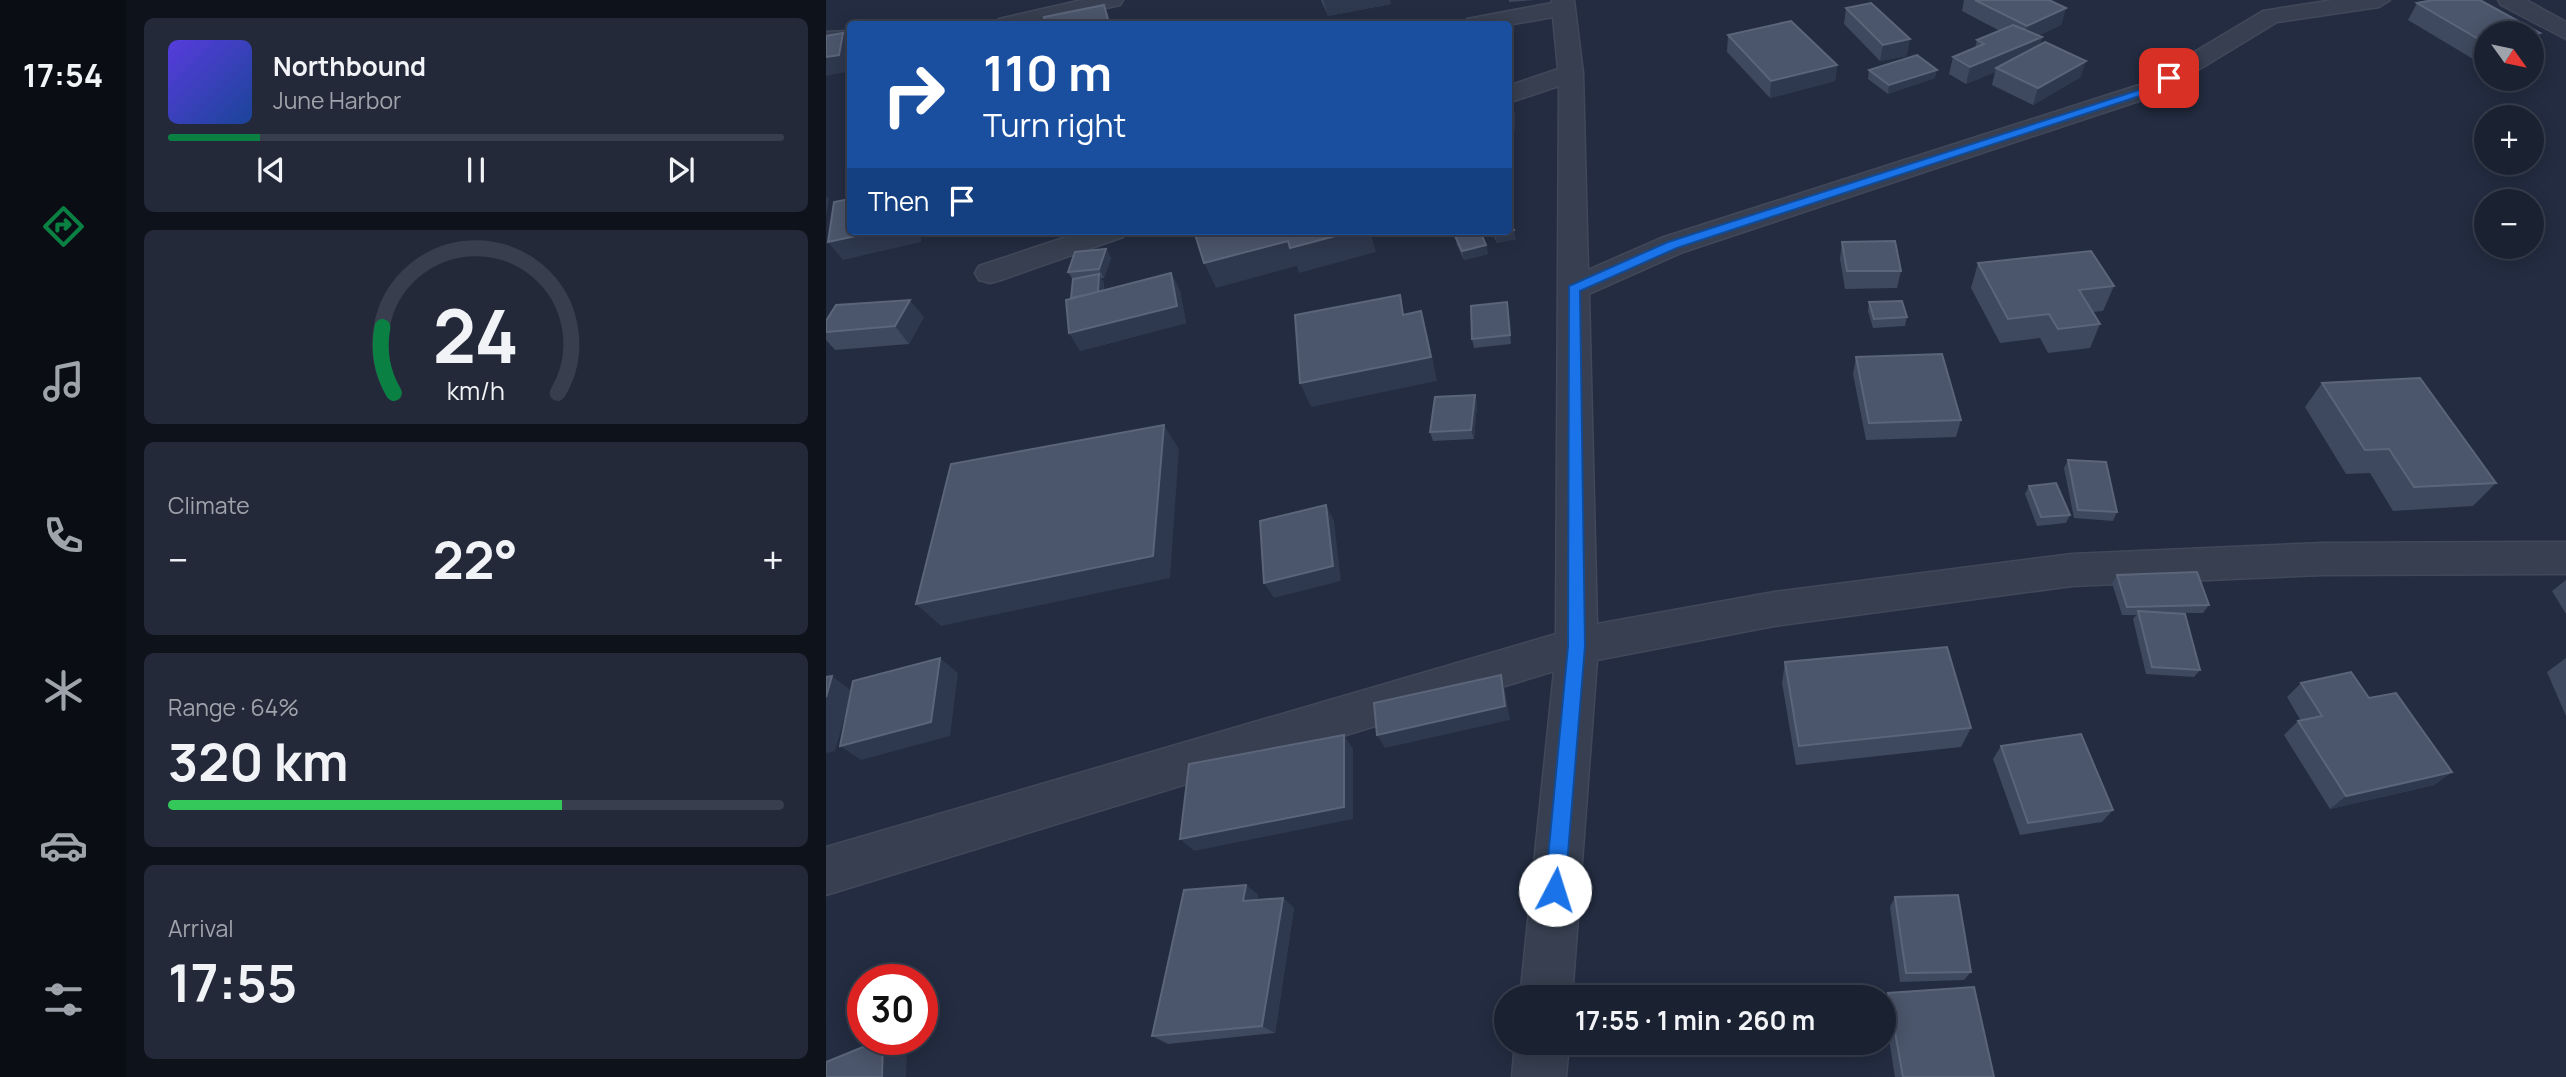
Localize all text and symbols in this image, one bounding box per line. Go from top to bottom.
north arrow [2474,21,2544,91]
map controls [2474,21,2544,259]
text: 110 m [983,39,1112,106]
text: Northbound [273,48,426,84]
pin [2139,48,2199,108]
icon: right [868,49,959,140]
text: 17:54 [23,53,103,97]
icon: arrive [2150,59,2188,97]
text: June Harbor [273,84,401,116]
text: Turn right [983,103,1126,147]
button: + [2474,105,2544,175]
icon: previous [252,151,290,189]
icon: pause [457,151,495,189]
icon: next [662,151,700,189]
icon: arrive [943,182,981,220]
text: Then [868,183,929,219]
button: − [2474,189,2544,259]
icon: directions [39,202,88,251]
text: 24 [433,285,519,385]
icon: music [39,357,88,406]
text: km/h [447,372,505,407]
text: Climate [168,489,250,521]
icon: phone [39,511,88,560]
text: 22° [433,524,518,595]
text: − [168,533,189,585]
text: + [762,533,784,585]
icon: climate [39,666,88,715]
text: Range · 64% [168,691,299,723]
text: 320 km [168,726,349,797]
icon: car [39,821,88,870]
position arrow [1518,853,1592,927]
text: Arrival [168,912,234,944]
text: 17:55 [168,947,297,1018]
speed limit sign: 30 [847,964,938,1055]
icon: filters [39,975,88,1024]
text: 17:55 · 1 min · 260 m [1575,1002,1815,1038]

